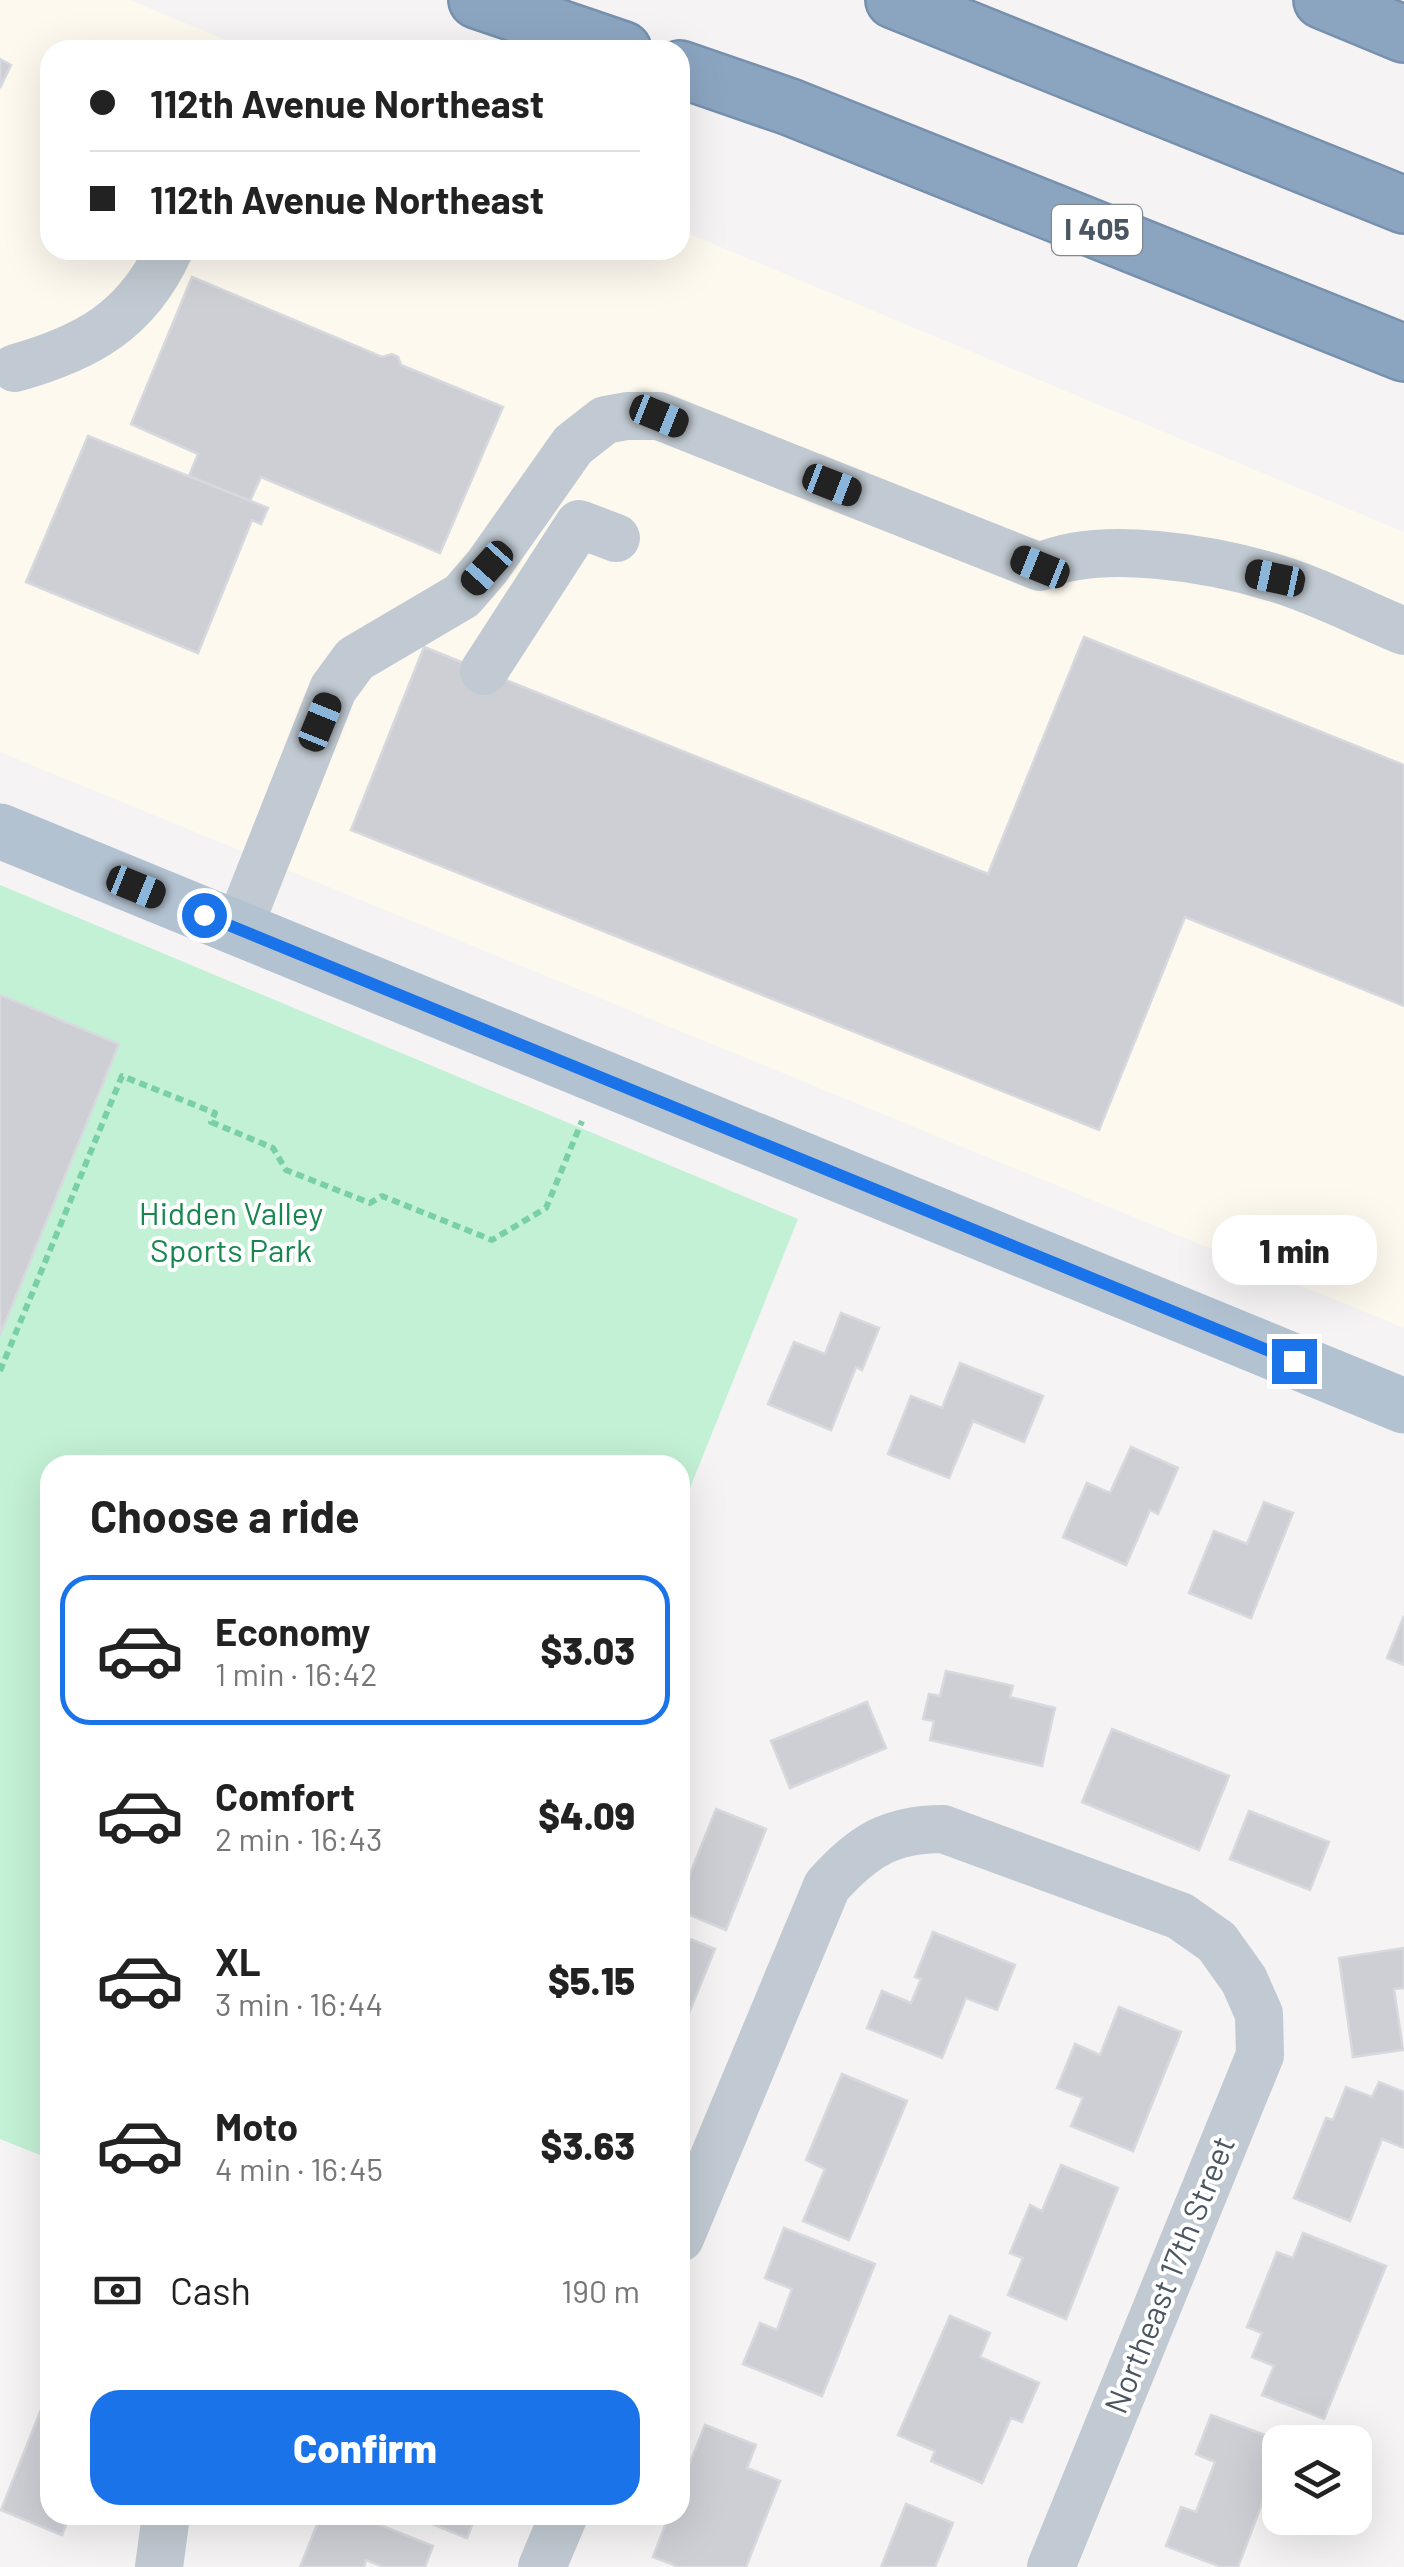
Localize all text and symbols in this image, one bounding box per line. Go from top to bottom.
text: 112th Avenue Northeast [150,80,544,126]
text: 112th Avenue Northeast [150,176,544,222]
road number: I 405 [1052,205,1142,255]
car [626,391,692,441]
car [799,460,865,510]
car [456,536,518,600]
car [1007,542,1073,592]
car [1243,557,1307,599]
car [295,689,345,755]
car [103,862,169,912]
route start [182,893,227,938]
park label: Hidden Valley Sports Park [139,1193,324,1268]
callout: 1 min [1212,1216,1376,1286]
text: 1 min [1259,1231,1330,1269]
route end [1272,1339,1317,1384]
text: Choose a ride [90,1488,360,1542]
icon: car [95,1605,185,1695]
text: Economy [215,1608,370,1654]
text: $3.03 [540,1627,635,1673]
text: 1 min · 16:42 [215,1654,377,1692]
icon: car [95,1770,185,1860]
text: Comfort [215,1773,355,1819]
text: $4.09 [538,1792,635,1838]
text: 2 min · 16:43 [215,1819,383,1857]
icon: car [95,1935,185,2025]
text: XL [215,1938,261,1984]
text: $5.15 [548,1957,635,2003]
text: 3 min · 16:44 [215,1984,383,2022]
icon: car [95,2100,185,2190]
text: Moto [215,2103,298,2149]
text: $3.63 [541,2122,635,2168]
street label: Northeast 17th Street [1095,2130,1241,2418]
text: 4 min · 16:45 [215,2149,383,2187]
icon: cash [90,2263,145,2318]
text: Cash [170,2267,251,2313]
text: 190 m [561,2271,640,2309]
button: Confirm [90,2390,640,2505]
map controls [1262,2425,1372,2535]
button: layers [1262,2425,1372,2535]

